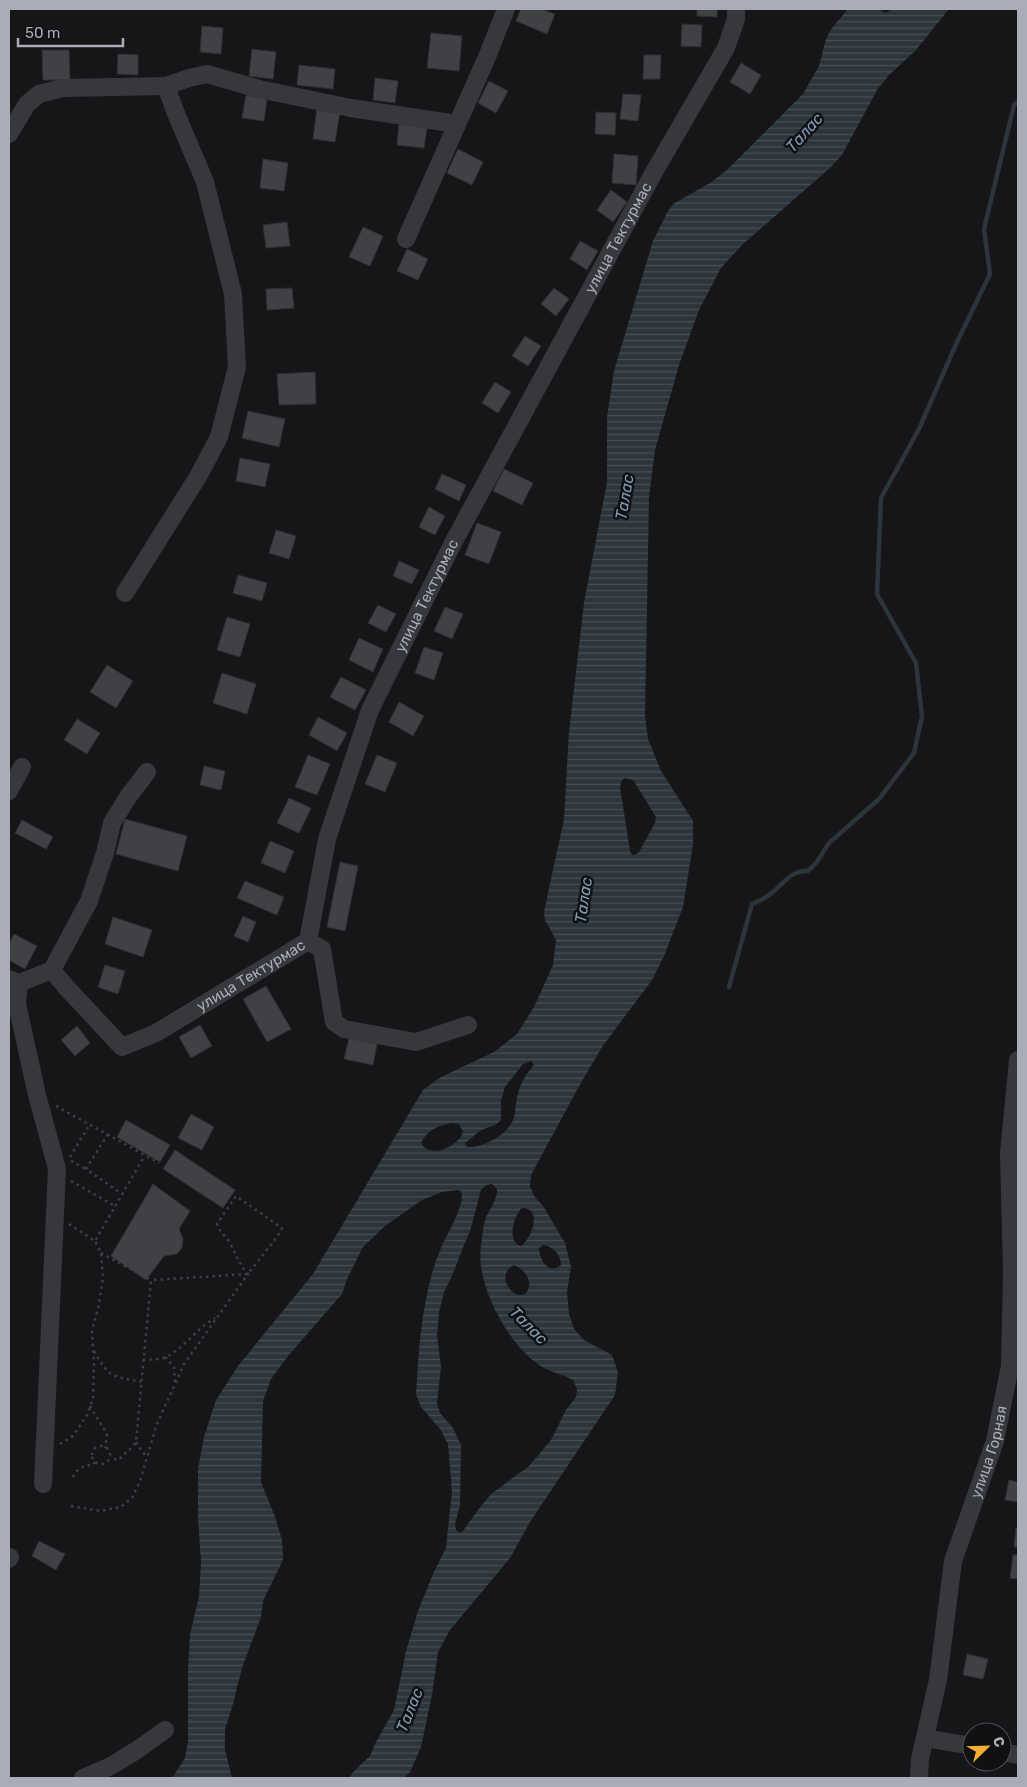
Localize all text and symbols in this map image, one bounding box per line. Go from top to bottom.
scale bar [18,15,122,47]
text: 50 m [25,24,60,42]
water label: Талас [782,109,827,156]
street label: улица Тектурмас [581,179,656,297]
water label: Талас [611,473,638,521]
street label: улица Тектурмас [391,536,462,655]
water label: Талас [571,876,596,924]
street label: улица Тектурмас [193,936,308,1015]
water label: Талас [506,1302,552,1348]
street label: улица Горная [967,1404,1011,1501]
water label: Талас [392,1685,427,1735]
north arrow [962,1722,1012,1772]
text: С [989,1734,1008,1750]

